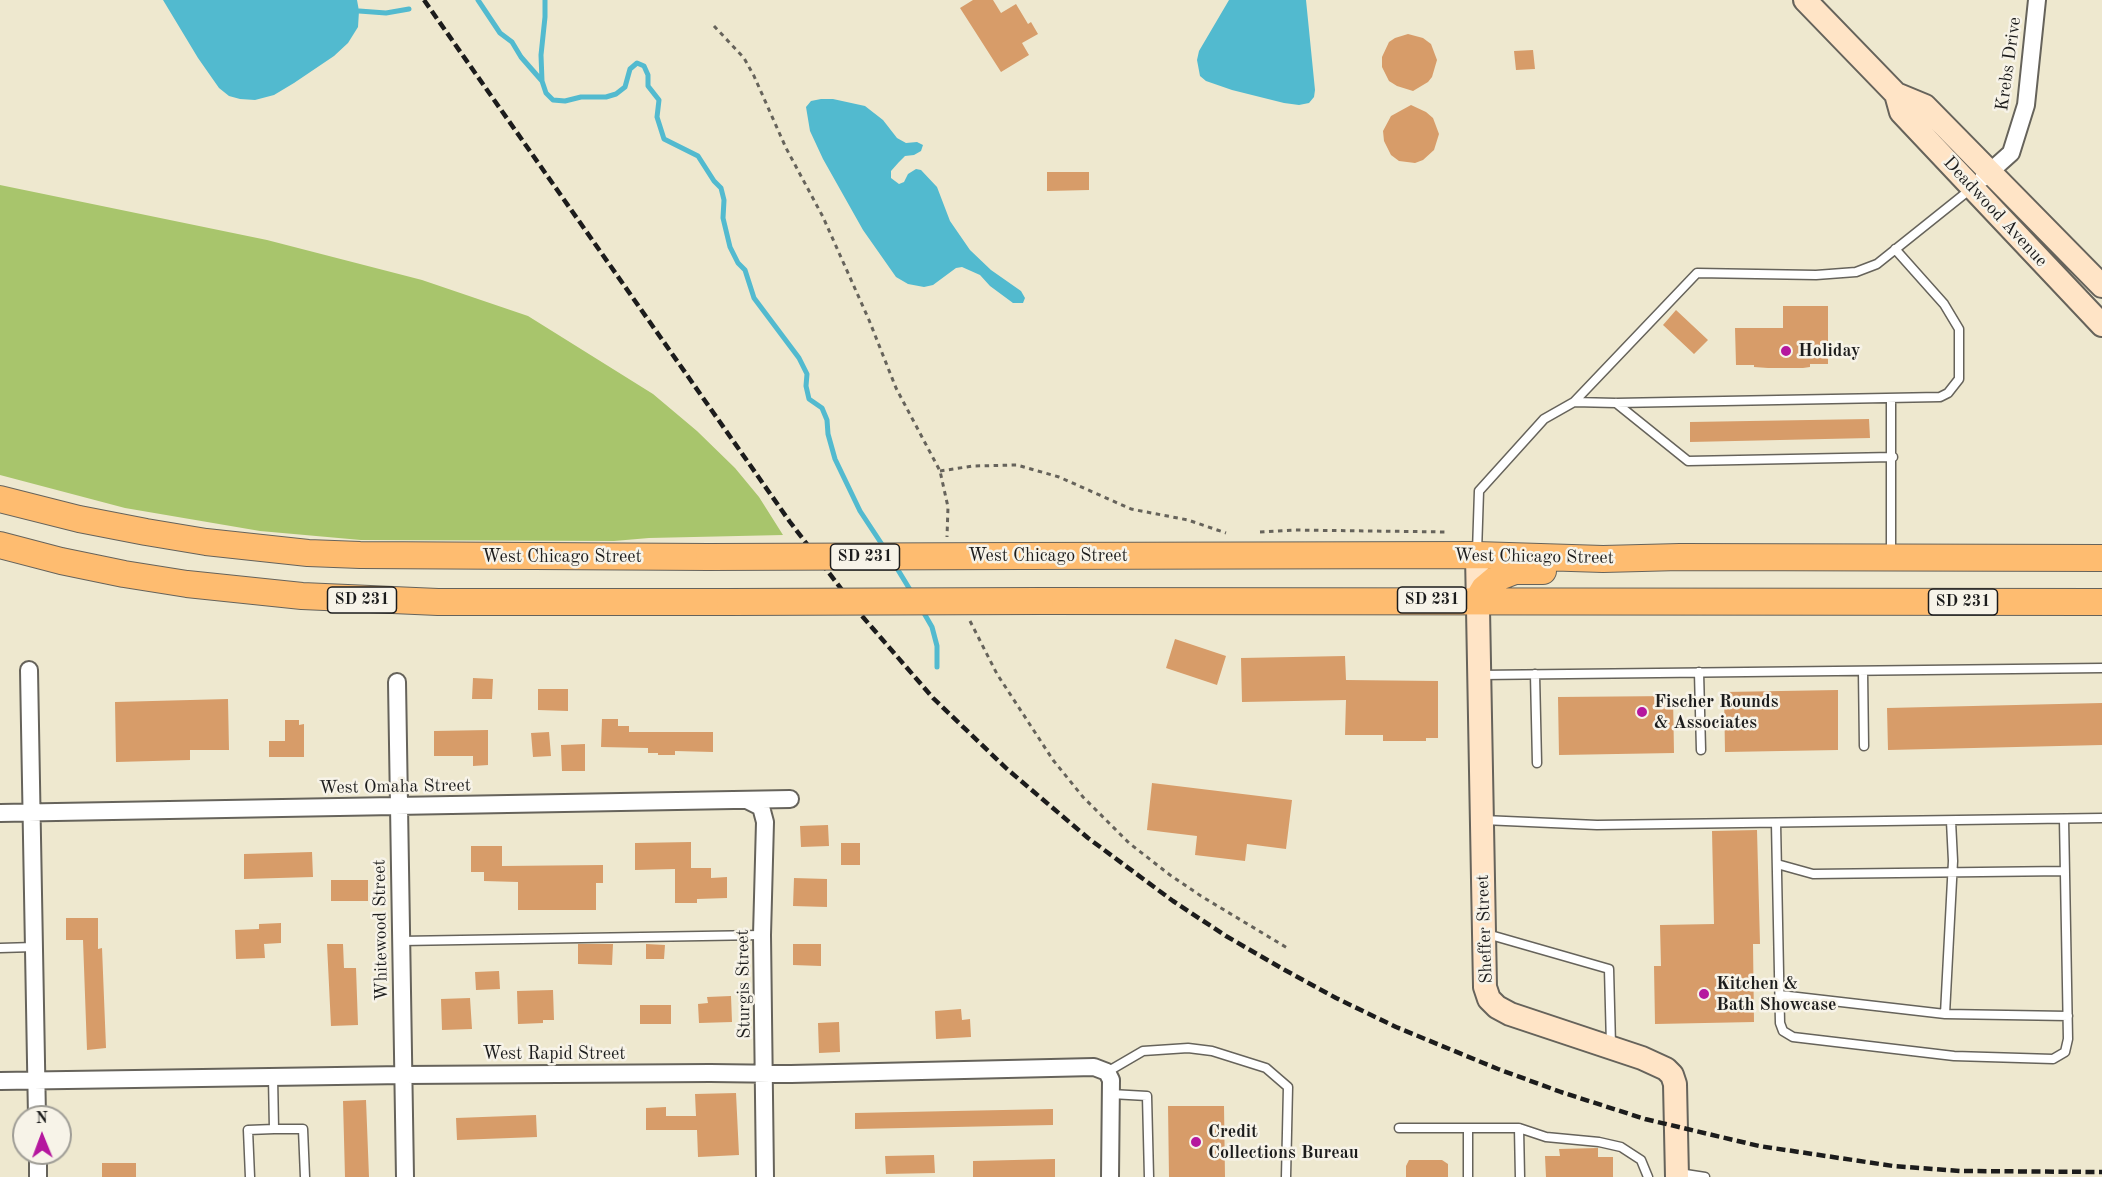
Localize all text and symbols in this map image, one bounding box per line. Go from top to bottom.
street label: Krebs Drive [1992,16,2026,112]
street label: Deadwood Avenue [1938,152,2052,272]
place label: Holiday [1798,340,1861,362]
marker: Holiday [1779,344,1793,358]
road number: SD 231 [830,544,900,570]
street label: West Chicago Street [968,545,1128,567]
street label: West Chicago Street [1454,545,1614,569]
street label: West Chicago Street [482,546,642,568]
road number: SD 231 [328,587,397,613]
road number: SD 231 [1398,587,1466,613]
road number: SD 231 [1928,589,1998,615]
place label: Fischer Rounds & Associates [1654,691,1779,734]
marker: Fischer Rounds & Associates [1635,705,1649,719]
street label: West Omaha Street [319,775,471,799]
street label: Whitewood Street [369,859,393,1001]
street label: Sheffer Street [1472,874,1498,984]
street label: Sturgis Street [732,929,756,1039]
place label: Kitchen & Bath Showcase [1716,973,1836,1016]
marker: Kitchen & Bath Showcase [1697,987,1711,1001]
street label: West Rapid Street [482,1043,626,1065]
north arrow [12,1105,72,1165]
text: N [35,1111,48,1127]
place label: Credit Collections Bureau [1208,1121,1359,1164]
marker: Credit Collections Bureau [1189,1135,1203,1149]

